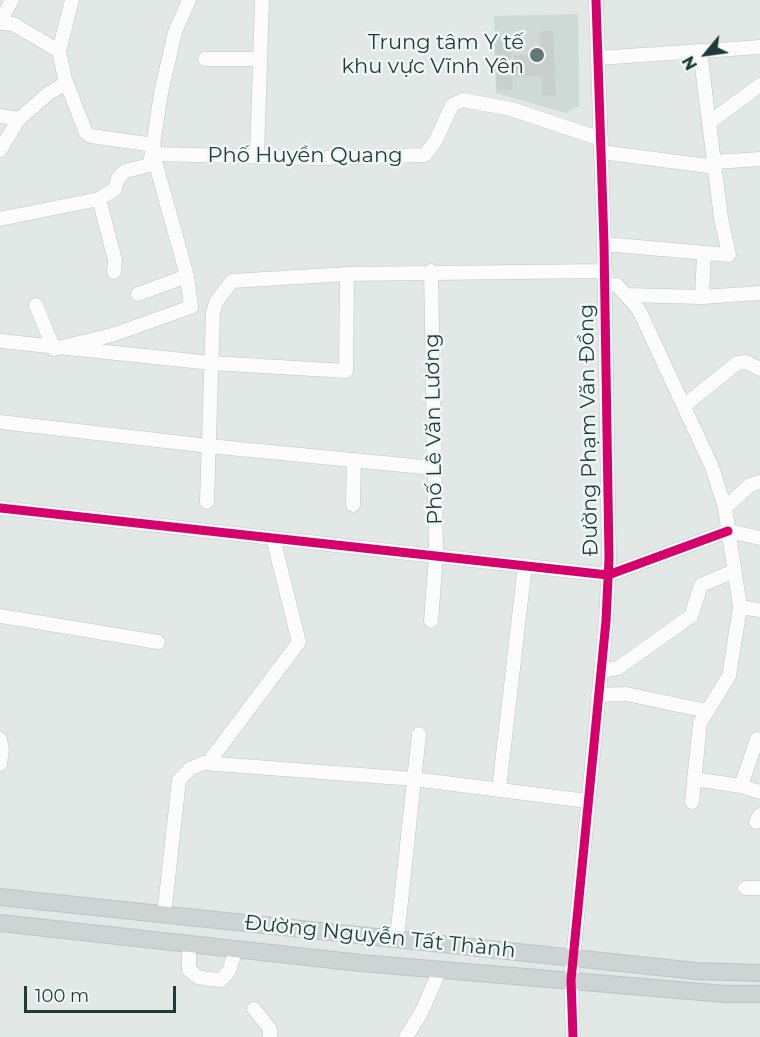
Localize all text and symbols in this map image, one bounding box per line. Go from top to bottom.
north arrow [676,24,736,84]
place label: Trung tâm Y tế khu vực Vĩnh Yên [341,30,524,80]
marker: Trung tâm Y tế khu vực Vĩnh Yên [528,46,546,64]
text: N [678,53,701,73]
street label: Phố Huyền Quang [207,143,403,169]
street label: Đường Phạm Văn Đồng [574,303,604,557]
street label: Phố Lê Văn Lương [420,333,448,525]
street label: Đường Nguyễn Tất Thành [243,910,517,964]
scale bar [27,974,178,1012]
text: 100 m [35,985,89,1007]

